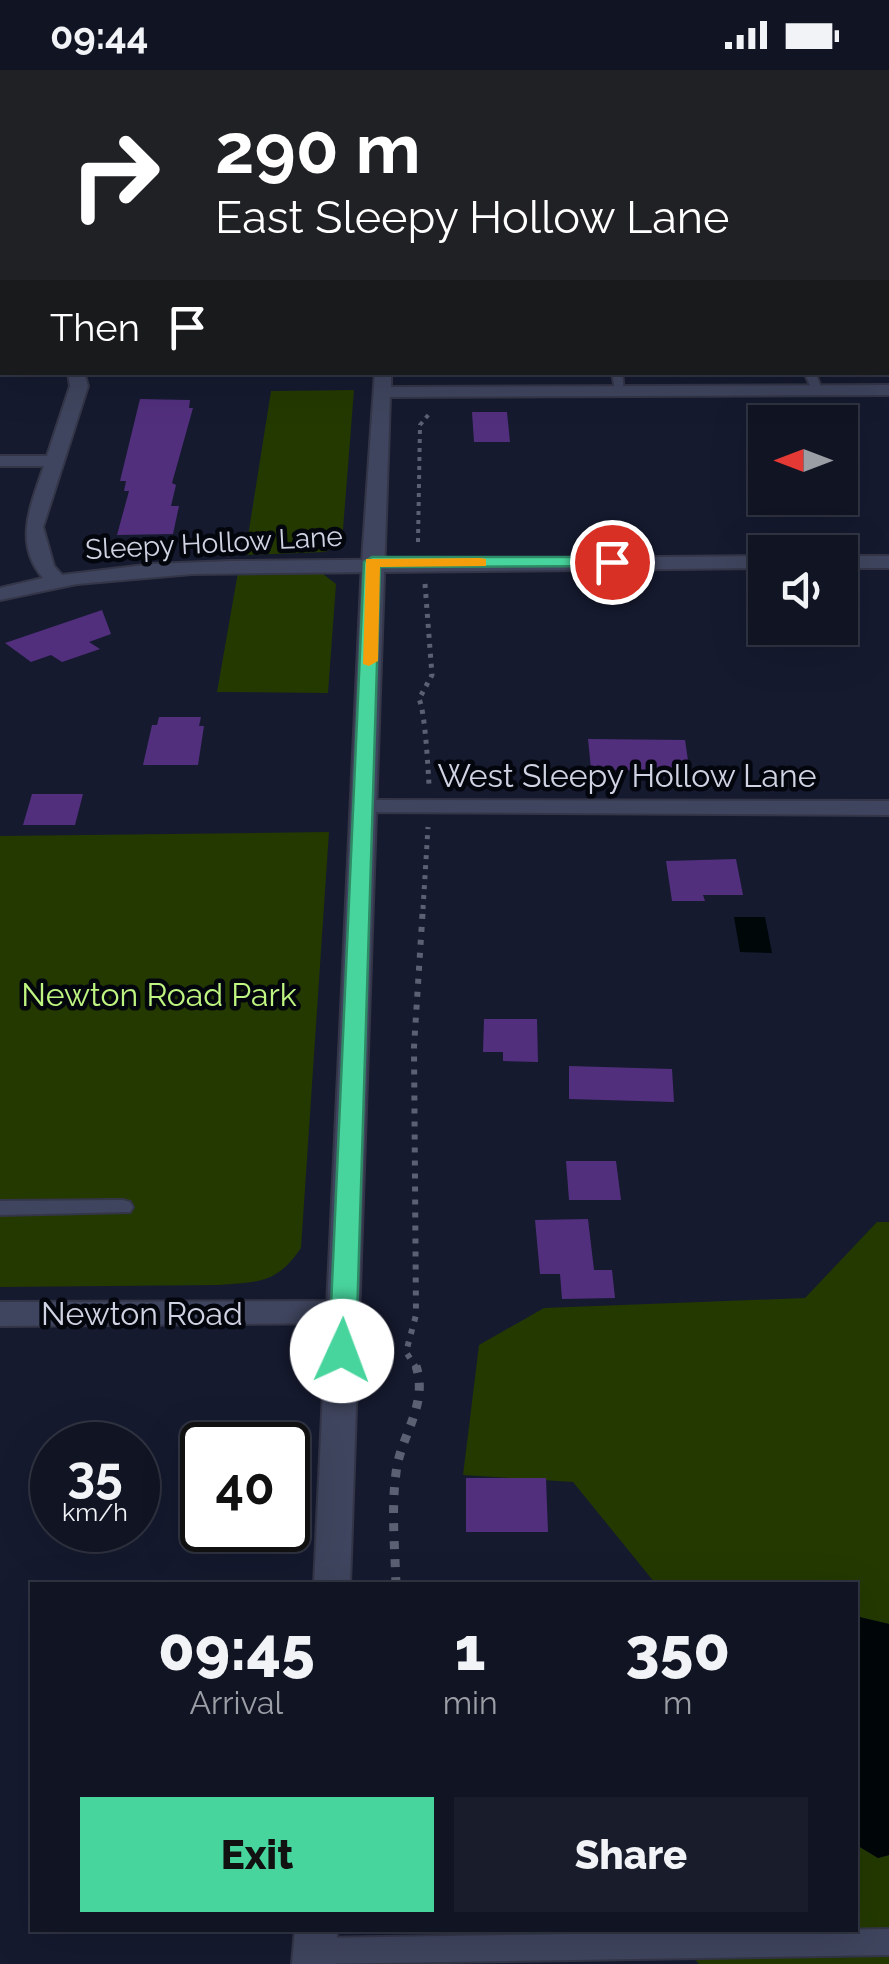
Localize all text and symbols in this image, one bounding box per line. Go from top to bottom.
text: 09:44 [50,13,149,58]
text: 290 m [215,107,421,189]
icon: right [50,110,180,240]
text: East Sleepy Hollow Lane [215,191,729,244]
icon: arrive [160,300,215,355]
text: Then [50,305,140,350]
north arrow [748,405,858,515]
map controls [748,405,858,645]
street label: Sleepy Hollow Lane [84,520,344,566]
pin [570,520,655,605]
icon: arrive [585,535,640,590]
button: sound [748,535,858,645]
street label: West Sleepy Hollow Lane [437,757,817,794]
park label: Newton Road Park [21,976,297,1013]
street label: Newton Road [41,1295,243,1332]
position arrow [290,1299,394,1403]
speed limit sign: 40 [180,1422,310,1552]
text: 35 [67,1445,123,1504]
text: km/h [62,1497,128,1527]
text: 09:45 [158,1614,315,1684]
text: 1 [455,1614,486,1684]
text: 350 [626,1614,730,1684]
text: Arrival [189,1684,283,1721]
text: min [443,1684,498,1721]
text: m [663,1684,693,1721]
button: Exit [80,1797,434,1912]
button: Share [454,1797,808,1912]

